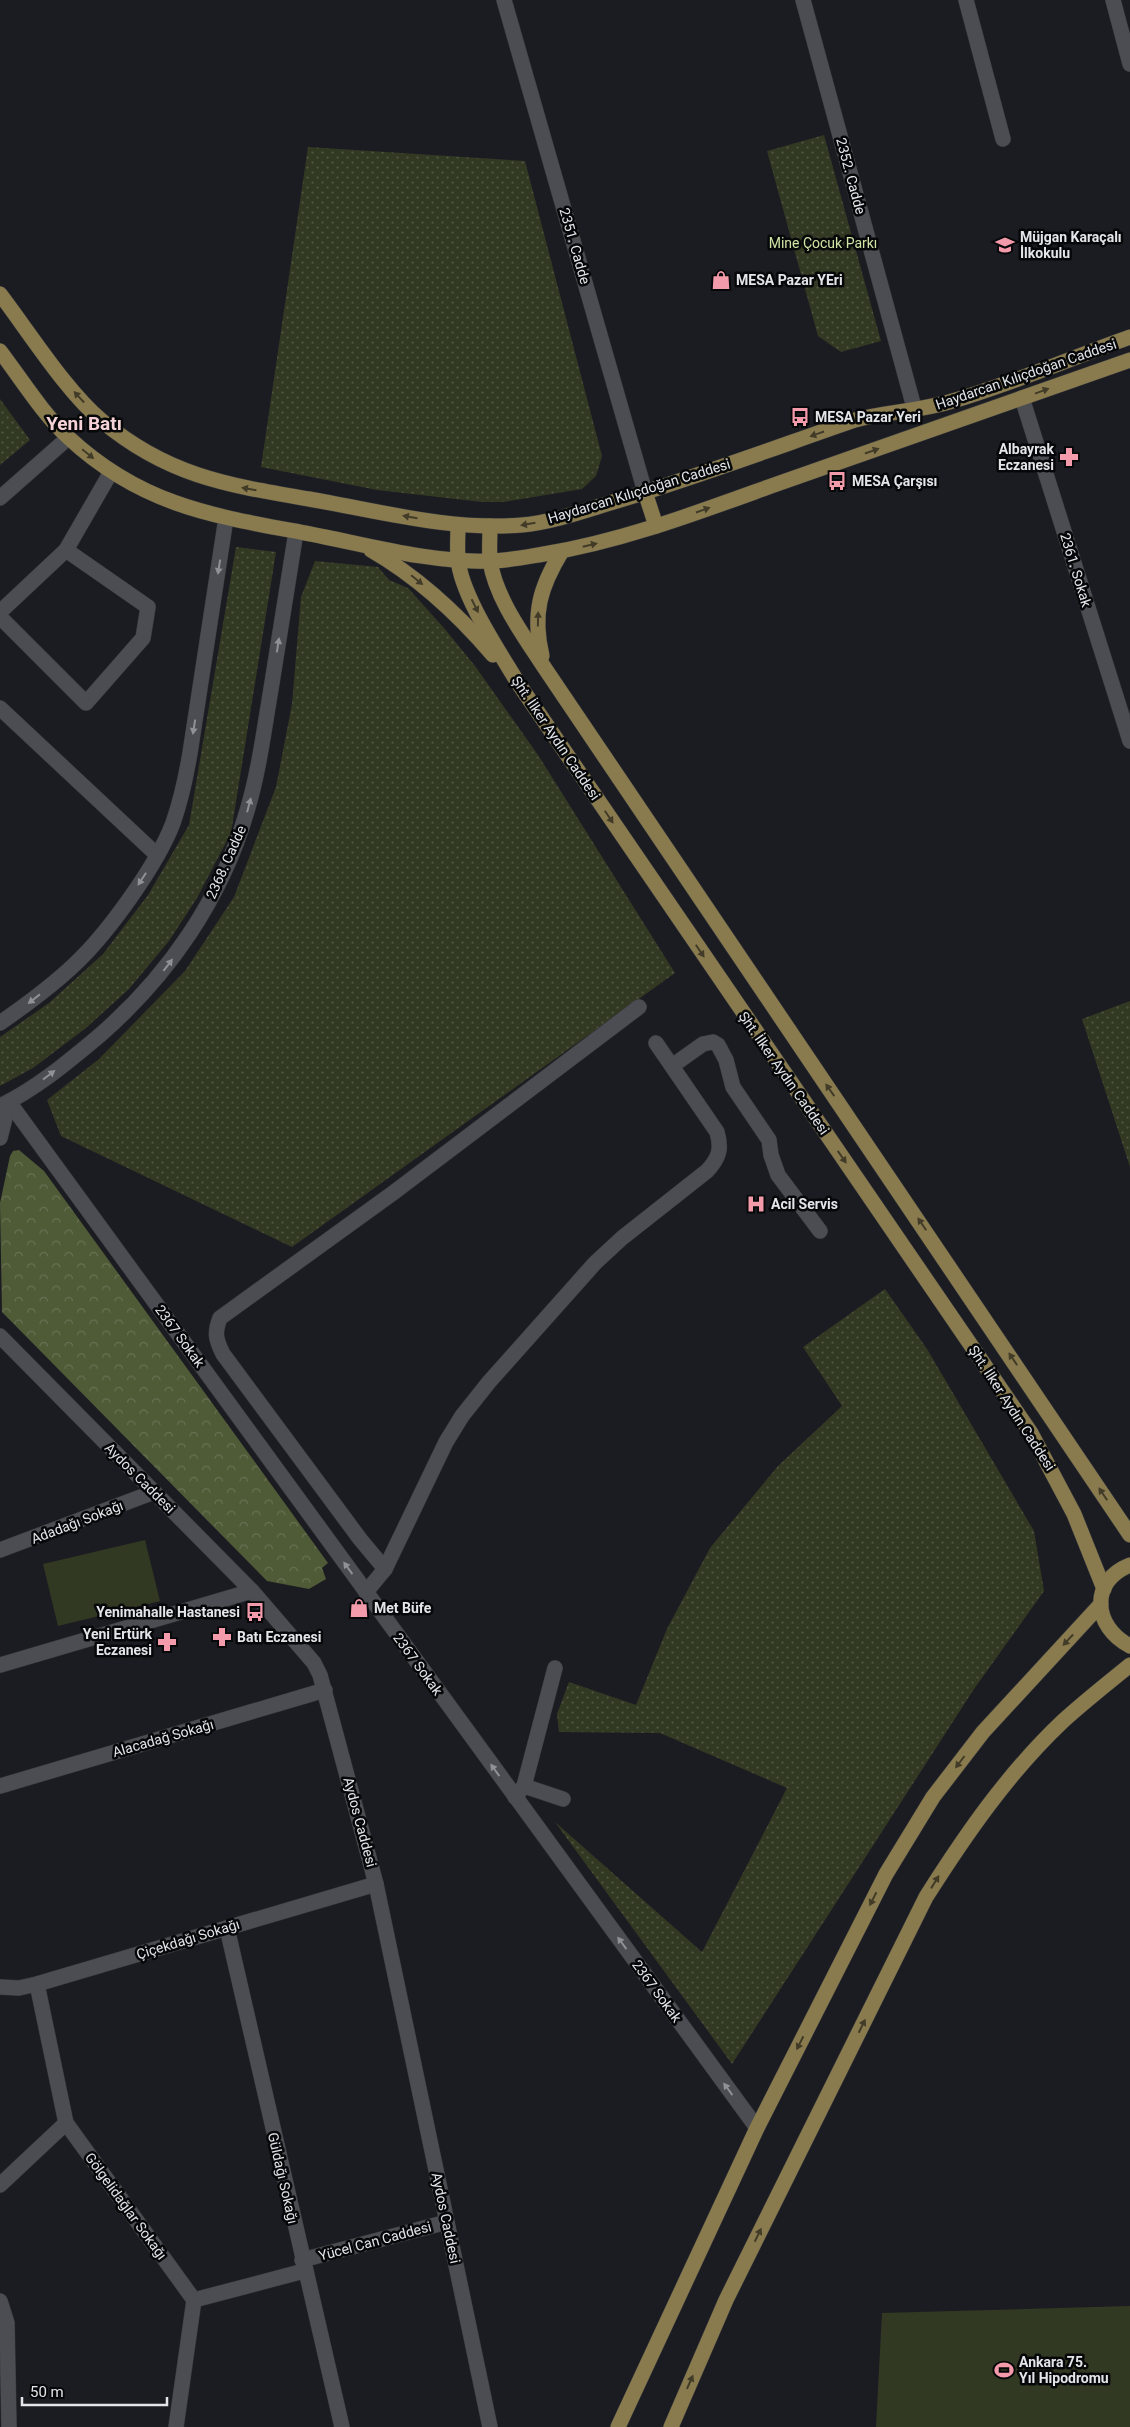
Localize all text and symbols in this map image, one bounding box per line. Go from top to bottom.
street label: 2352. Cadde [833,136,869,216]
street label: 2351. Cadde [556,206,594,286]
place label: Müjgan Karaçalı İlkokulu [1020,229,1122,261]
school or university icon: Müjgan Karaçalı İlkokulu [994,234,1016,256]
park label: Mine Çocuk Parkı [769,235,877,251]
shop icon: MESA Pazar YEri [710,269,732,291]
place label: MESA Pazar YEri [736,272,843,288]
street label: Haydarcan Kılıçdoğan Caddesi [934,336,1118,412]
one-way arrow [1035,387,1050,395]
one-way arrow [73,392,85,404]
bus stop icon: MESA Pazar Yeri [789,406,811,428]
place label: MESA Pazar Yeri [815,409,921,425]
district label: Yeni Batı [46,412,122,435]
one-way arrow [809,430,824,438]
place label: Albayrak Eczanesi [998,441,1055,473]
pharmacy icon: Albayrak Eczanesi [1058,446,1080,468]
one-way arrow [865,447,880,454]
one-way arrow [81,448,94,459]
street label: Haydarcan Kılıçdoğan Caddesi [546,456,732,526]
bus stop icon: MESA Çarşısı [826,470,848,492]
place label: MESA Çarşısı [852,473,937,489]
one-way arrow [241,485,257,493]
one-way arrow [695,506,710,513]
one-way arrow [401,512,417,520]
one-way arrow [520,520,536,528]
street label: 2361. Sokak [1057,531,1095,610]
one-way arrow [583,541,598,549]
one-way arrow [214,559,222,575]
one-way arrow [410,574,423,585]
one-way arrow [471,599,479,613]
one-way arrow [534,611,542,627]
one-way arrow [274,637,282,653]
street label: Şht. İlker Aydın Caddesi [509,673,603,803]
one-way arrow [190,720,198,736]
one-way arrow [245,797,253,813]
one-way arrow [604,810,614,824]
street label: 2368. Cadde [203,823,249,901]
one-way arrow [137,872,146,885]
one-way arrow [695,945,705,958]
one-way arrow [163,958,173,972]
one-way arrow [27,994,41,1004]
street label: Şht. İlker Aydın Caddesi [736,1009,832,1137]
one-way arrow [42,1069,55,1080]
one-way arrow [825,1084,835,1097]
one-way arrow [837,1150,847,1164]
hospital icon: Acil Servis [745,1193,767,1215]
place label: Acil Servis [771,1196,838,1212]
one-way arrow [917,1218,927,1231]
street label: 2367 Sokak [152,1302,208,1371]
street label: Şht. İlker Aydın Caddesi [966,1342,1058,1474]
one-way arrow [1008,1352,1018,1366]
street label: Aydos Caddesi [102,1440,178,1516]
one-way arrow [1098,1488,1108,1501]
street label: Adadağı Sokağı [29,1497,125,1547]
one-way arrow [343,1561,353,1574]
shop icon: Met Büfe [348,1597,370,1619]
place label: Met Büfe [374,1600,432,1616]
bus stop icon: Yenimahalle Hastanesi [244,1601,266,1623]
place label: Yenimahalle Hastanesi [96,1604,240,1620]
place label: Yeni Ertürk Eczanesi [83,1626,153,1658]
pharmacy icon: Batı Eczanesi [211,1626,233,1648]
place label: Batı Eczanesi [237,1629,321,1645]
street label: 2367 Sokak [390,1630,446,1699]
pharmacy icon: Yeni Ertürk Eczanesi [156,1631,178,1653]
one-way arrow [1062,1633,1074,1645]
street label: Alacadağ Sokağı [111,1716,215,1760]
one-way arrow [955,1755,966,1768]
one-way arrow [490,1764,501,1777]
street label: Aydos Caddesi [340,1775,380,1869]
one-way arrow [931,1875,940,1888]
one-way arrow [869,1891,877,1906]
street label: Çiçekdağı Sokağı [135,1916,241,1962]
one-way arrow [617,1937,627,1950]
street label: 2367 Sokak [629,1957,685,2026]
one-way arrow [858,2019,866,2034]
one-way arrow [796,2036,804,2051]
one-way arrow [723,2082,733,2096]
street label: Güldağı Sokağı [265,2131,301,2225]
street label: Gölgelidağlar Sokağı [82,2150,170,2262]
street label: Aydos Caddesi [429,2171,463,2265]
street label: Yücel Can Caddesi [317,2218,433,2264]
one-way arrow [754,2228,762,2242]
place label: Ankara 75. Yıl Hipodromu [1019,2354,1109,2386]
sports icon: Ankara 75. Yıl Hipodromu [993,2359,1015,2381]
scale bar [22,2374,168,2406]
one-way arrow [686,2375,694,2389]
text: 50 m [30,2383,64,2401]

